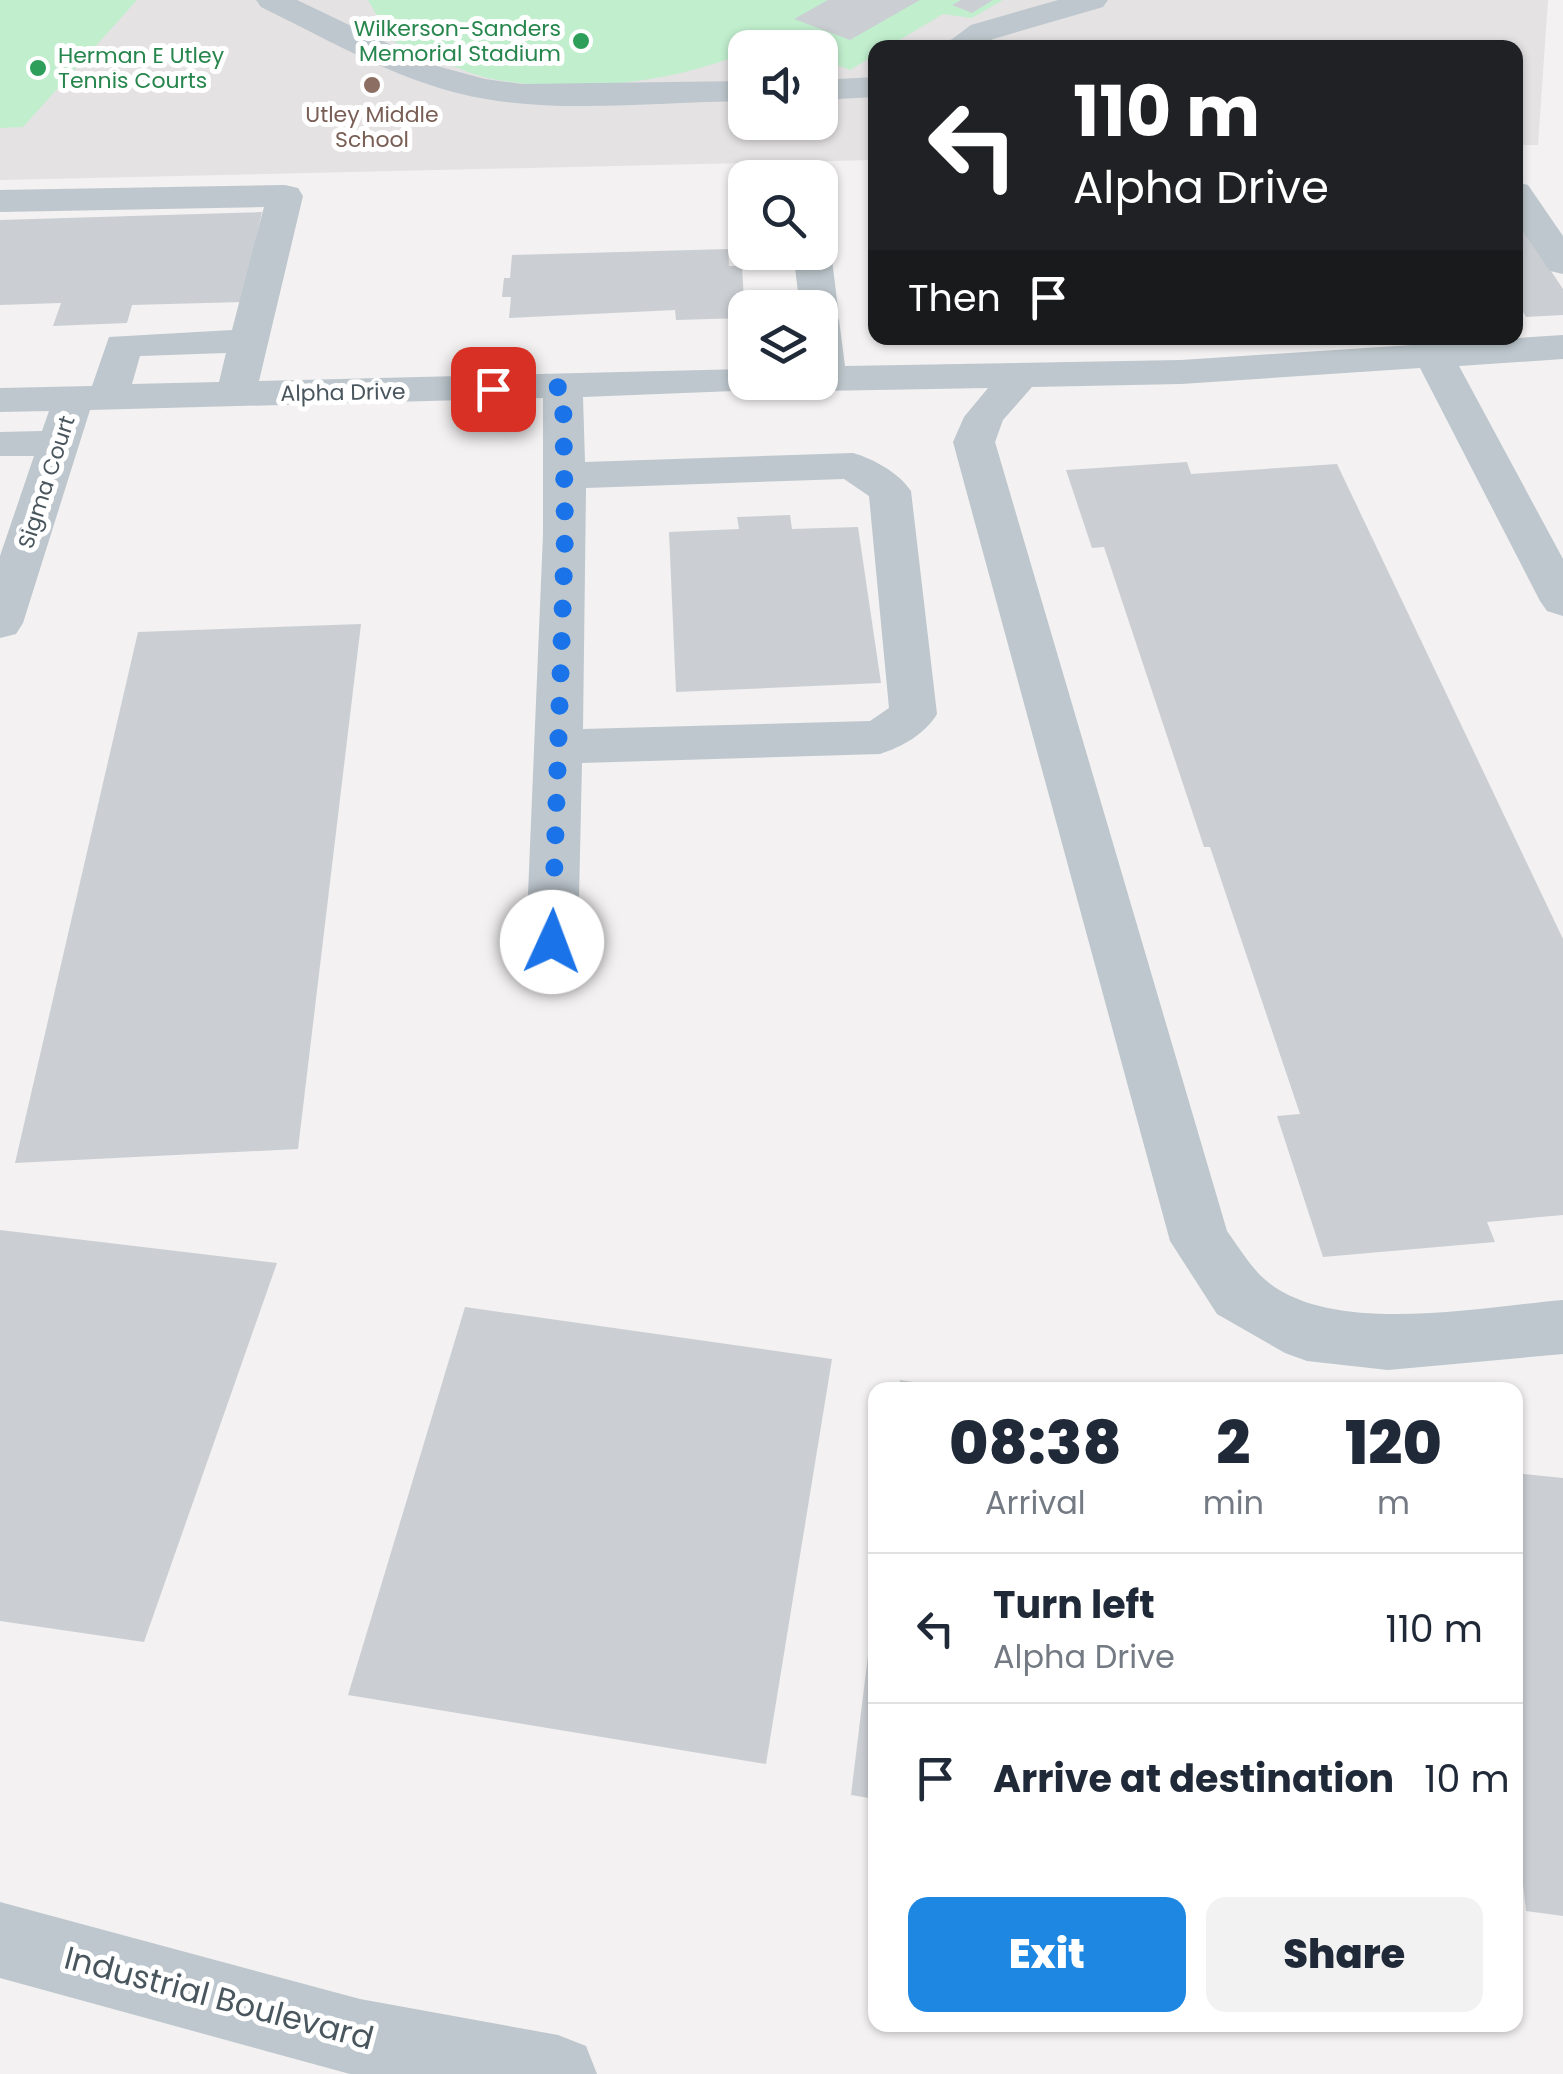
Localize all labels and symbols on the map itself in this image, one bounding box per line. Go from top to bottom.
place label: Wilkerson-Sanders Memorial Stadium [354,13,561,69]
marker: Wilkerson-Sanders Memorial Stadium [570,30,592,52]
place label: Herman E Utley Tennis Courts [58,40,225,96]
marker: Herman E Utley Tennis Courts [27,57,49,79]
marker: Utley Middle School [361,74,383,96]
place label: Utley Middle School [305,99,439,155]
pin [451,347,536,432]
street label: Alpha Drive [280,376,406,409]
street label: Sigma Court [10,412,83,553]
position arrow [500,890,604,994]
street label: Industrial Boulevard [60,1935,379,2060]

